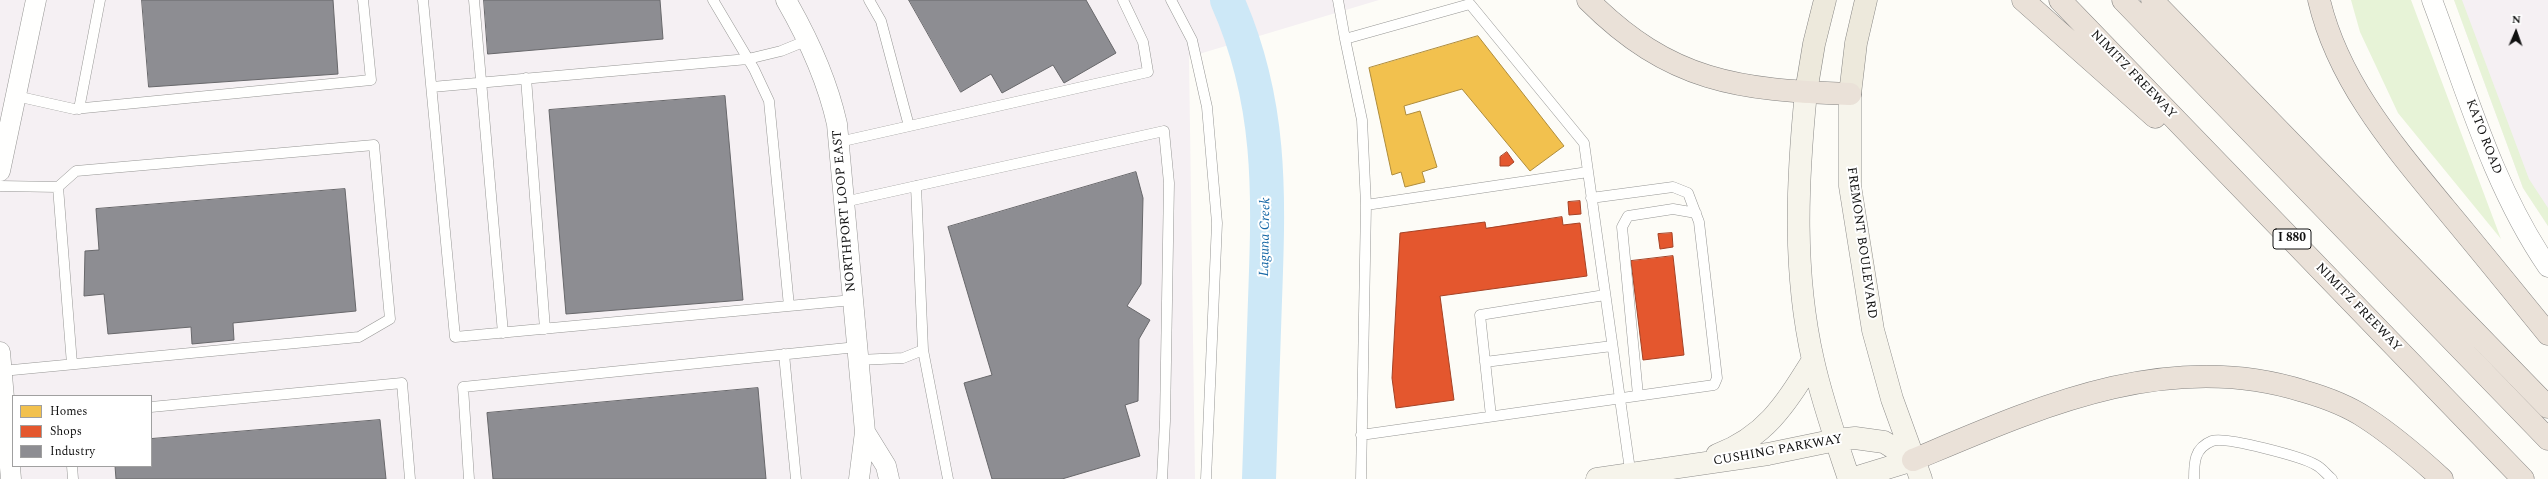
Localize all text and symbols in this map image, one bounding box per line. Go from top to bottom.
text: N [2512,11,2521,28]
north arrow [2496,12,2536,52]
street label: NIMITZ FREEWAY [2087,27,2179,123]
street label: KATO ROAD [2462,97,2504,177]
street label: NORTHPORT LOOP EAST [830,129,860,293]
street label: FREMONT BOULEVARD [1843,166,1879,320]
water label: Laguna Creek [1257,197,1275,277]
road number: I 880 [2273,229,2311,249]
street label: NIMITZ FREEWAY [2312,260,2404,356]
legend [12,395,152,467]
text: Homes [50,402,88,421]
text: Shops [50,422,82,441]
street label: CUSHING PARKWAY [1712,432,1844,470]
text: Industry [50,442,95,461]

